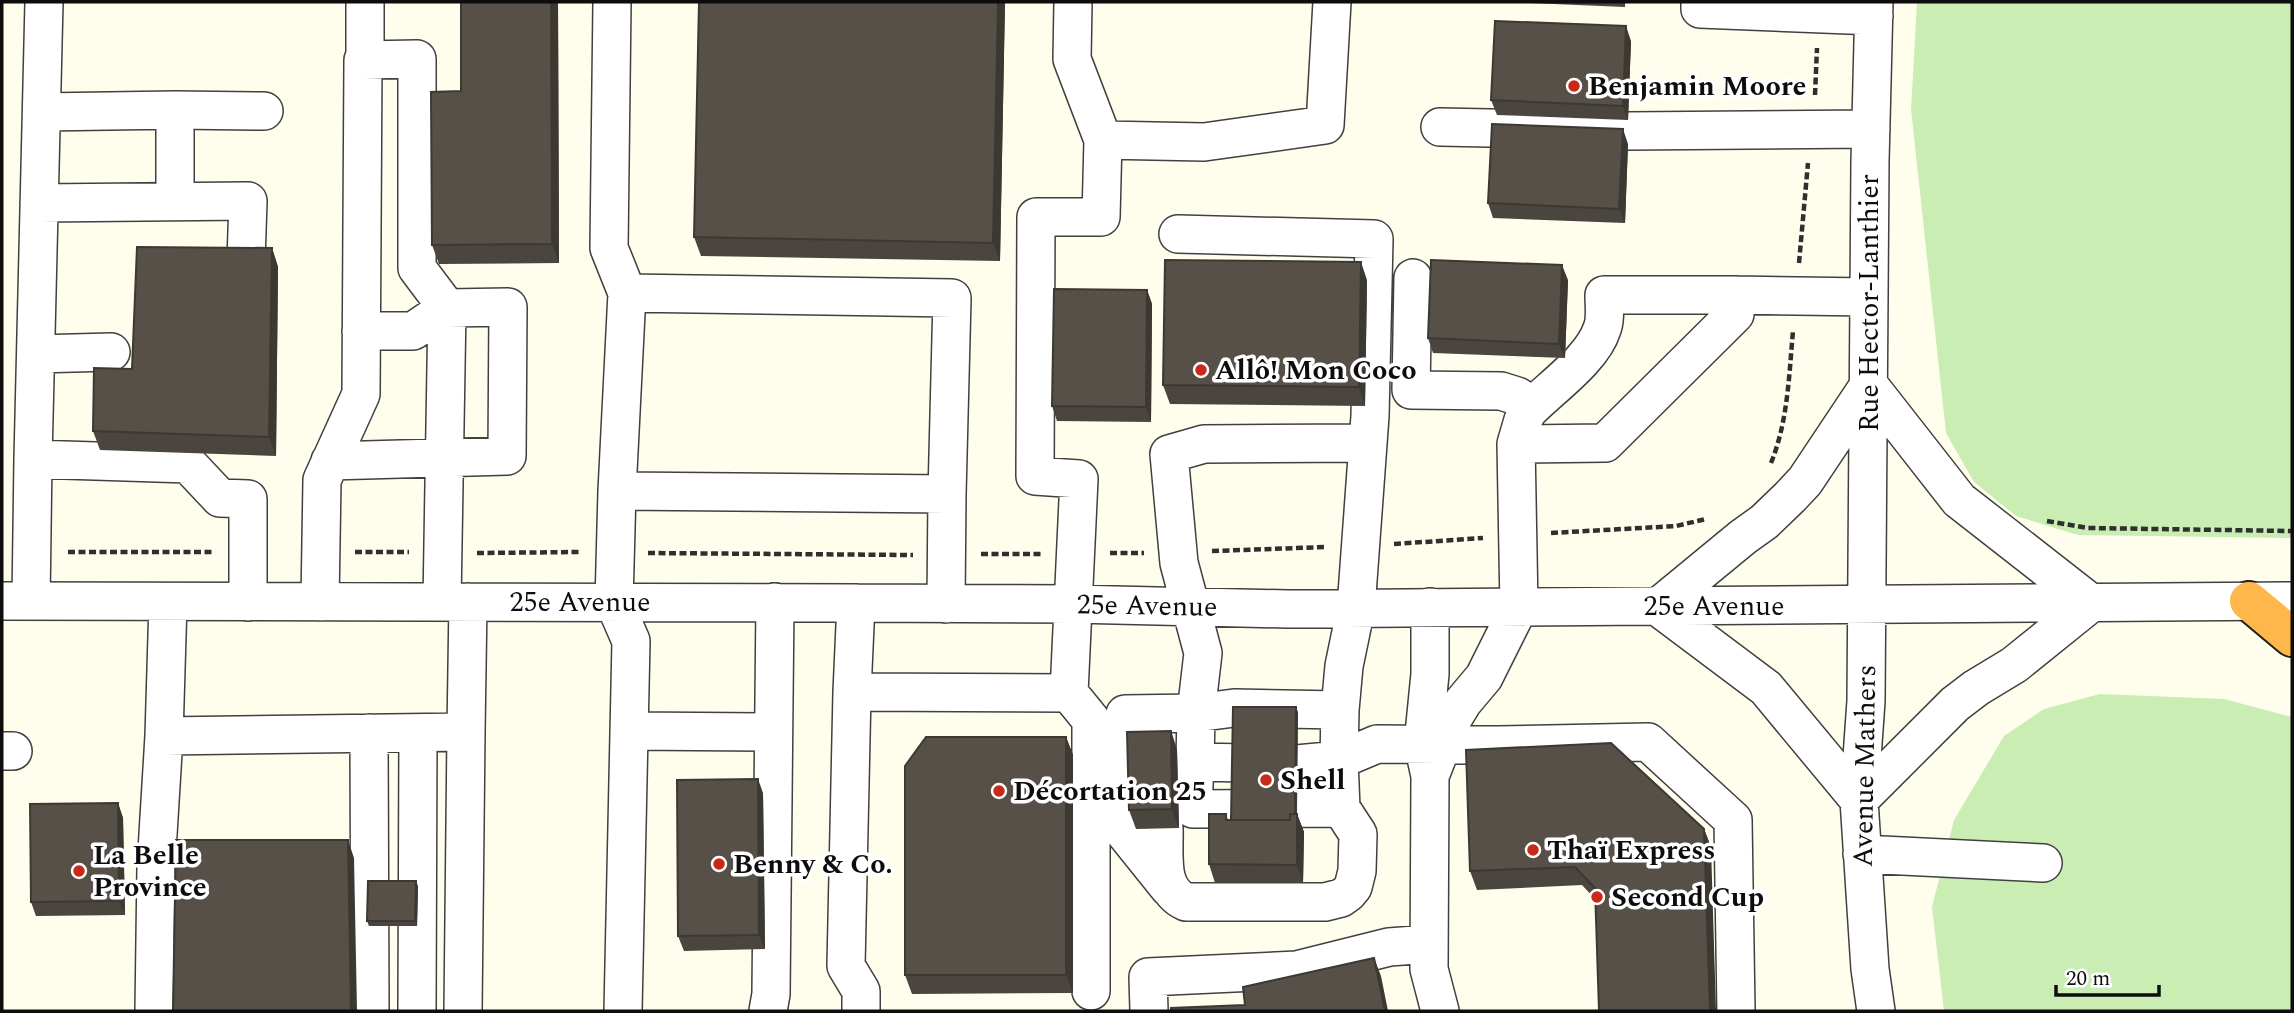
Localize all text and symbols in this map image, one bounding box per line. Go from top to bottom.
place label: Benjamin Moore [1588,65,1807,108]
marker: Benjamin Moore [1566,78,1582,94]
street label: Rue Hector-Lanthier [1848,174,1891,432]
place label: Allô! Mon Coco [1215,349,1416,392]
marker: Allô! Mon Coco [1193,362,1209,378]
street label: 25e Avenue [510,581,650,624]
street label: 25e Avenue [1076,583,1218,629]
street label: 25e Avenue [1644,585,1784,628]
street label: Avenue Mathers [1842,664,1888,868]
place label: Shell [1280,759,1345,802]
place label: Décortation 25 [1013,770,1207,813]
marker: Shell [1258,772,1274,788]
marker: Décortation 25 [991,783,1007,799]
place label: Thaï Express [1547,829,1716,872]
place label: La Belle Province [93,834,207,909]
marker: Thaï Express [1525,842,1541,858]
place label: Benny & Co. [733,843,893,886]
marker: Benny & Co. [711,856,727,872]
marker: La Belle Province [71,863,87,879]
place label: Second Cup [1611,876,1764,919]
marker: Second Cup [1589,889,1605,905]
scale bar [2056,954,2159,998]
text: 20 m [2066,963,2110,995]

